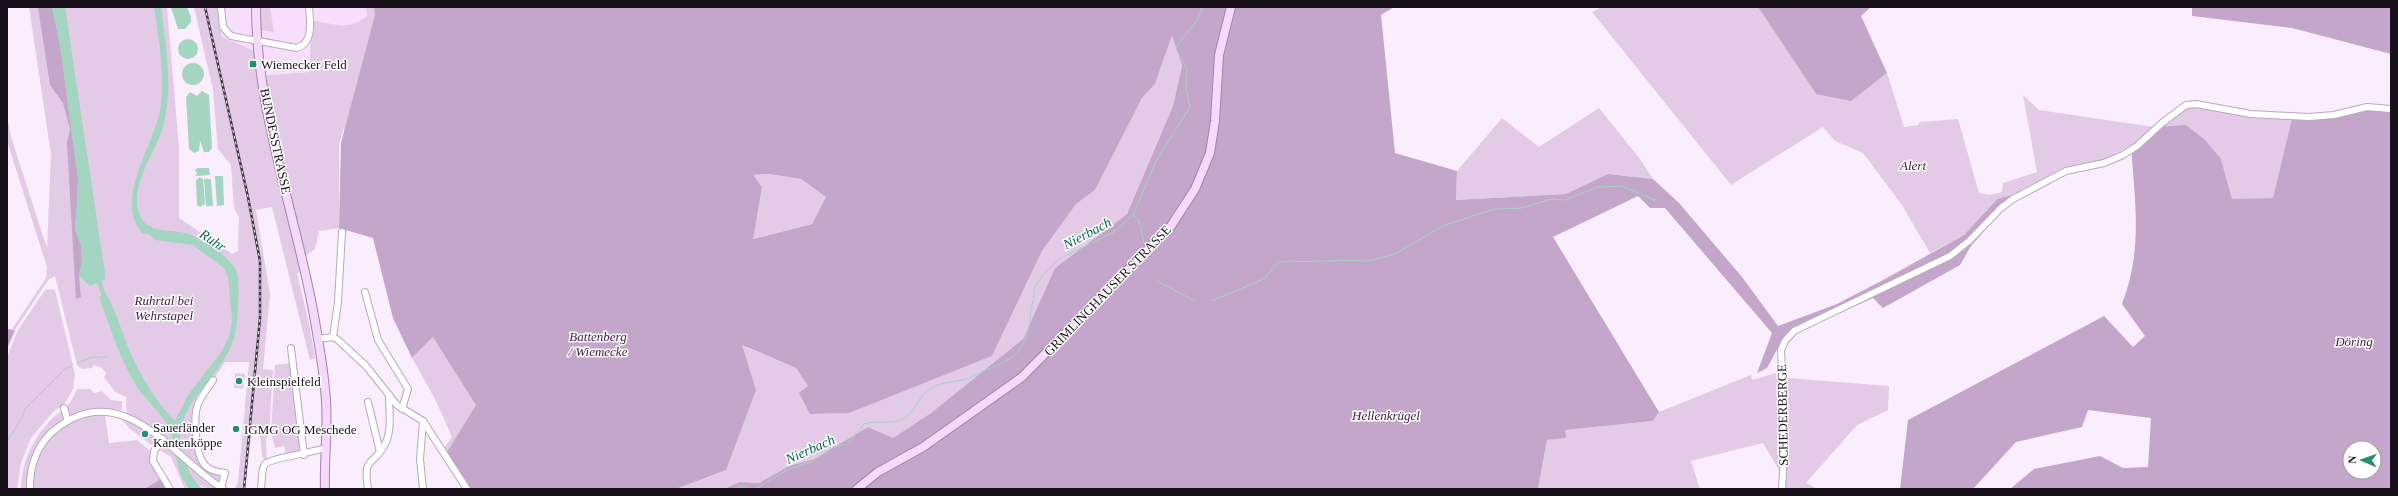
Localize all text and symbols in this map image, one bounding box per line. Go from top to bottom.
place label: Wiemecker Feld [261,57,347,72]
marker: Wiemecker Feld [248,59,258,69]
street label: BUNDESSTRASSE [257,87,294,195]
park label: Alert [1899,158,1926,173]
water label: Nierbach [1060,215,1114,253]
street label: GRIMLINGHAUSER STRASSE [1041,222,1174,359]
water label: Ruhr [196,226,229,255]
park label: Ruhrtal bei Wehrstapel [134,293,194,323]
park label: Battenberg / Wiemecke [568,329,628,359]
park label: Döring [2334,334,2373,349]
street label: SCHEDERBERGE [1774,364,1791,466]
place label: Kleinspielfeld [247,374,321,389]
marker: Kleinspielfeld [234,376,244,386]
park label: Hellenkrügel [1351,408,1420,423]
place label: Sauerländer Kantenköppe [153,420,223,450]
place label: IGMG OG Meschede [244,422,357,437]
marker: IGMG OG Meschede [231,424,241,434]
marker: Sauerländer Kantenköppe [140,429,150,439]
water label: Nierbach [782,432,837,467]
north arrow [2342,440,2382,480]
text: N [2346,455,2358,464]

